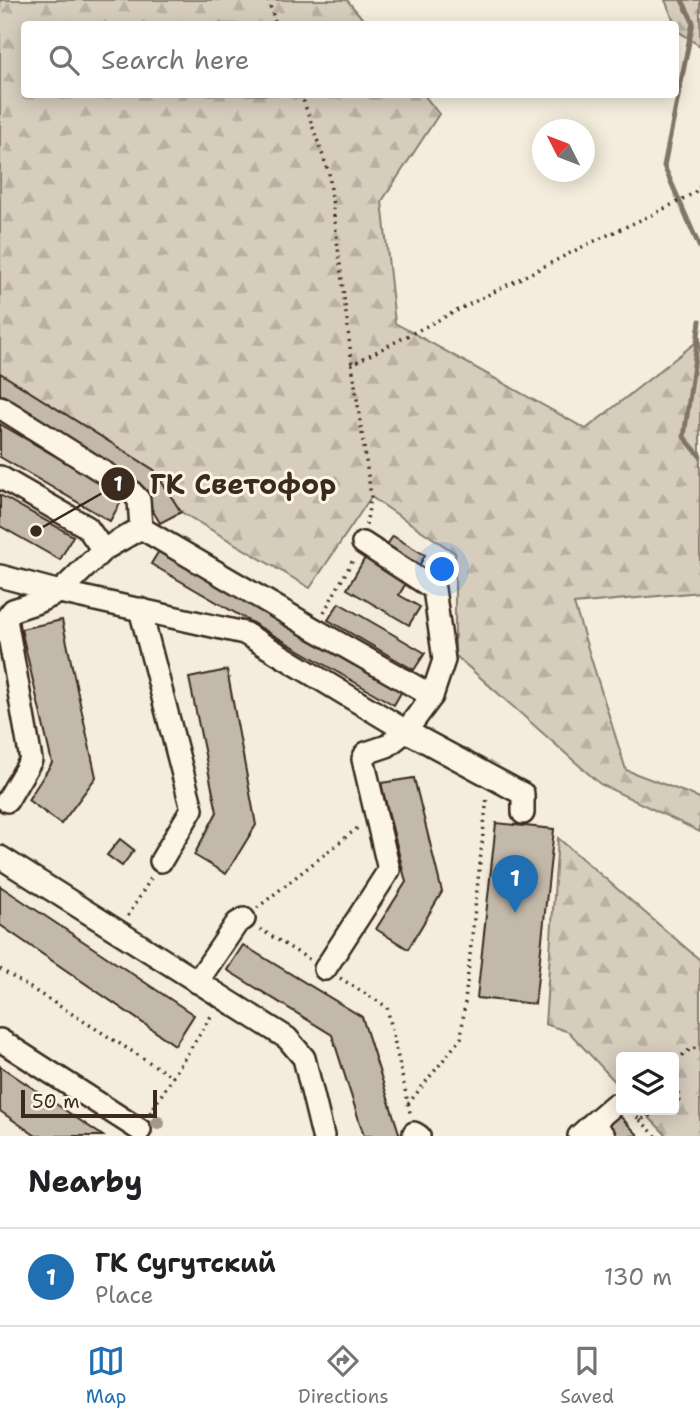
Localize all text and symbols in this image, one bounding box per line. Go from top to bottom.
search box [21,21,679,98]
icon: search [45,41,83,79]
text: Search here [101,42,250,77]
north arrow [532,119,595,182]
callout: ГК Светофор [101,459,350,508]
text: ГК Светофор [150,465,336,503]
text: 1 [113,470,123,498]
your location [425,552,459,586]
pin: 1 [492,855,538,913]
map controls [616,1052,679,1115]
button: layers [616,1052,679,1115]
scale bar [21,1087,158,1119]
text: 50 m [32,1089,80,1114]
text: Nearby [28,1161,143,1202]
text: ГК Сугутский [95,1245,276,1280]
text: 1 [46,1262,56,1292]
text: 130 m [604,1262,672,1292]
text: Place [95,1280,154,1310]
tab: Map [86,1342,126,1409]
tab: Directions [298,1342,389,1409]
tab: Saved [560,1342,614,1409]

